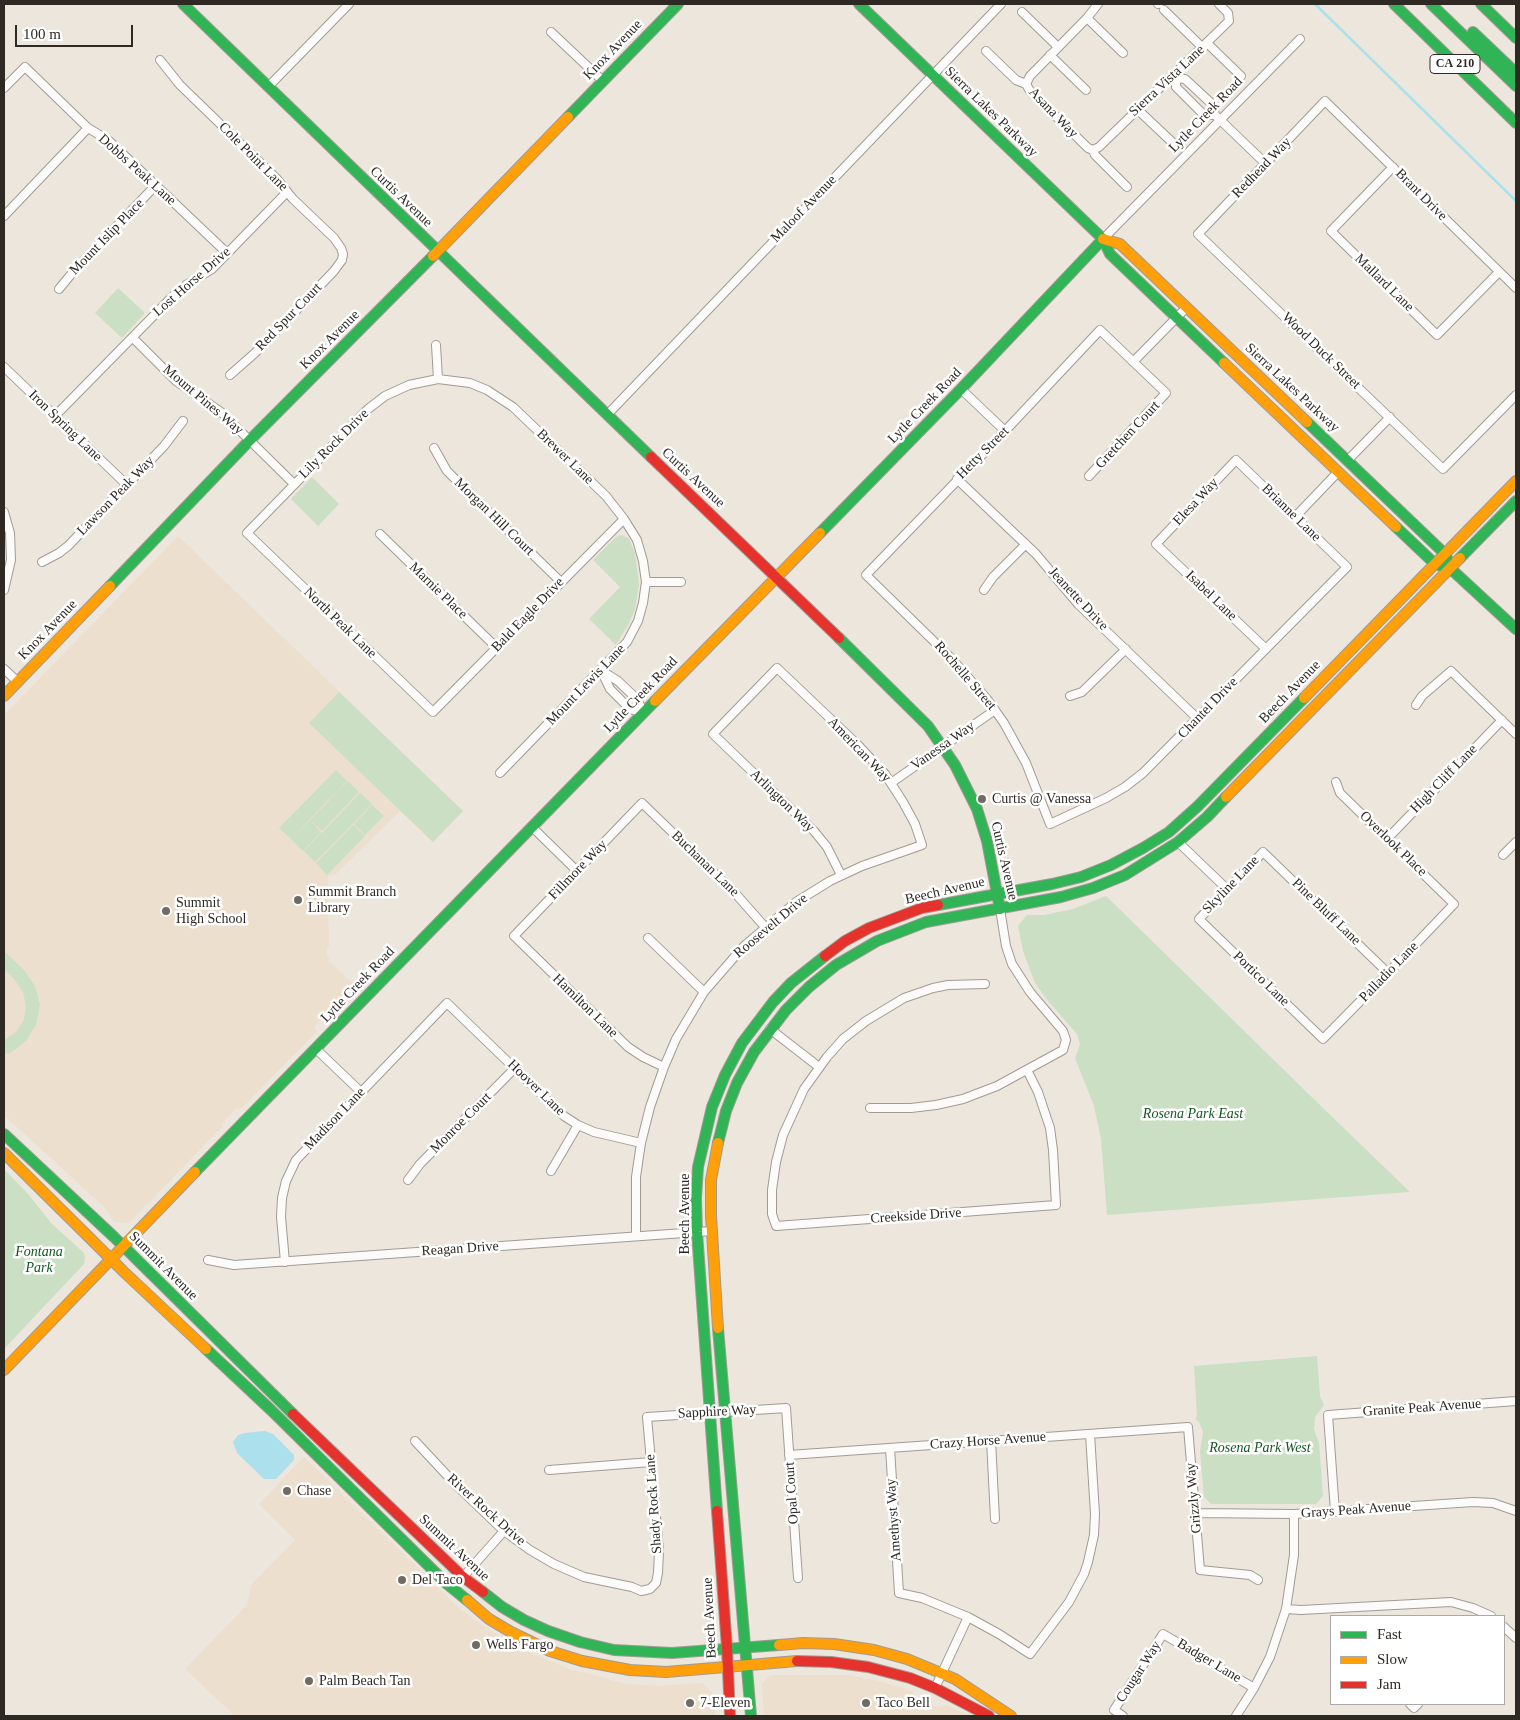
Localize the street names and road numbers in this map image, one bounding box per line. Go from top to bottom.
street label: Knox Avenue [580,16,646,84]
street label: Sierra Vista Lane [1126,42,1208,120]
road number: CA 210 [1430,54,1480,74]
street label: Sierra Lakes Parkway [941,63,1041,161]
street label: Lytle Creek Road [1166,74,1246,156]
street label: Asana Way [1025,84,1081,142]
street label: Cole Point Lane [215,119,291,195]
street label: Dobbs Peak Lane [95,131,179,209]
street label: Redhead Way [1229,134,1295,202]
street label: Curtis Avenue [366,163,436,231]
street label: Brant Drive [1392,166,1450,224]
street label: Maloof Avenue [768,172,840,246]
street label: Mount Islip Place [66,195,148,279]
street label: Lost Horse Drive [150,244,234,320]
street label: Mallard Lane [1351,251,1417,315]
street label: Red Spur Court [252,280,326,354]
street label: Knox Avenue [297,307,363,373]
street label: Wood Duck Street [1278,309,1364,393]
street label: Sierra Lakes Parkway [1241,340,1343,436]
street label: Mount Pines Way [159,361,247,439]
street label: Lytle Creek Road [885,365,965,447]
street label: Iron Spring Lane [25,387,105,465]
street label: Gretchen Court [1092,398,1164,472]
street label: Lily Rock Drive [296,406,372,482]
street label: Hetty Street [953,423,1013,483]
street label: Brewer Lane [533,426,597,488]
street label: Curtis Avenue [658,444,728,512]
street label: Lawson Peak Way [74,453,158,539]
street label: Morgan Hill Court [450,475,538,559]
street label: Elesa Way [1170,475,1222,529]
street label: Brianne Lane [1258,481,1324,545]
street label: Marnie Place [405,559,471,623]
street label: Jeanette Drive [1044,564,1112,634]
street label: Isabel Lane [1182,567,1240,625]
street label: Bald Eagle Drive [488,574,568,656]
street label: North Peak Lane [300,584,380,662]
street label: Knox Avenue [15,596,81,664]
street label: Rochelle Street [930,638,1000,714]
street label: Mount Lewis Lane [543,641,629,729]
street label: Lytle Creek Road [601,654,681,736]
street label: Beech Avenue [1256,657,1324,727]
street label: Chantel Drive [1175,674,1241,742]
street label: American Way [824,714,894,786]
street label: Vanessa Way [908,718,978,774]
street label: High Cliff Lane [1407,741,1481,817]
street label: Arlington Way [746,766,818,836]
street label: Overlook Place [1356,808,1430,880]
street label: Curtis Avenue [987,820,1021,902]
street label: Buchanan Lane [668,828,742,900]
street label: Fillmore Way [545,836,611,904]
street label: Skyline Lane [1199,852,1263,918]
street label: Beech Avenue [904,874,986,908]
street label: Pine Bluff Lane [1288,875,1364,949]
street label: Roosevelt Drive [731,890,811,962]
street label: Palladio Lane [1356,938,1422,1006]
street label: Lytle Creek Road [318,944,398,1026]
street label: Portico Lane [1229,948,1293,1010]
street label: Hamilton Lane [549,971,621,1041]
street label: Hoover Lane [504,1056,568,1120]
street label: Madison Lane [301,1084,369,1154]
street label: Monroe Court [427,1089,495,1157]
street label: Beech Avenue [677,1174,693,1254]
street label: Creekside Drive [870,1204,962,1228]
street label: Summit Avenue [125,1228,201,1304]
street label: Reagan Drive [421,1238,499,1260]
street label: Granite Peak Avenue [1362,1395,1482,1421]
street label: Sapphire Way [677,1402,757,1422]
street label: Crazy Horse Avenue [929,1429,1047,1453]
street label: Shady Rock Lane [642,1454,666,1554]
street label: Opal Court [781,1461,803,1525]
street label: Grizzly Way [1183,1462,1205,1534]
street label: River Rock Drive [443,1470,529,1550]
street label: Amethyst Way [883,1478,905,1562]
street label: Grays Peak Avenue [1300,1498,1412,1522]
street label: Summit Avenue [415,1511,493,1585]
street label: Beech Avenue [699,1577,721,1659]
street label: Badger Lane [1174,1635,1244,1687]
street label: Cougar Way [1113,1638,1165,1706]

